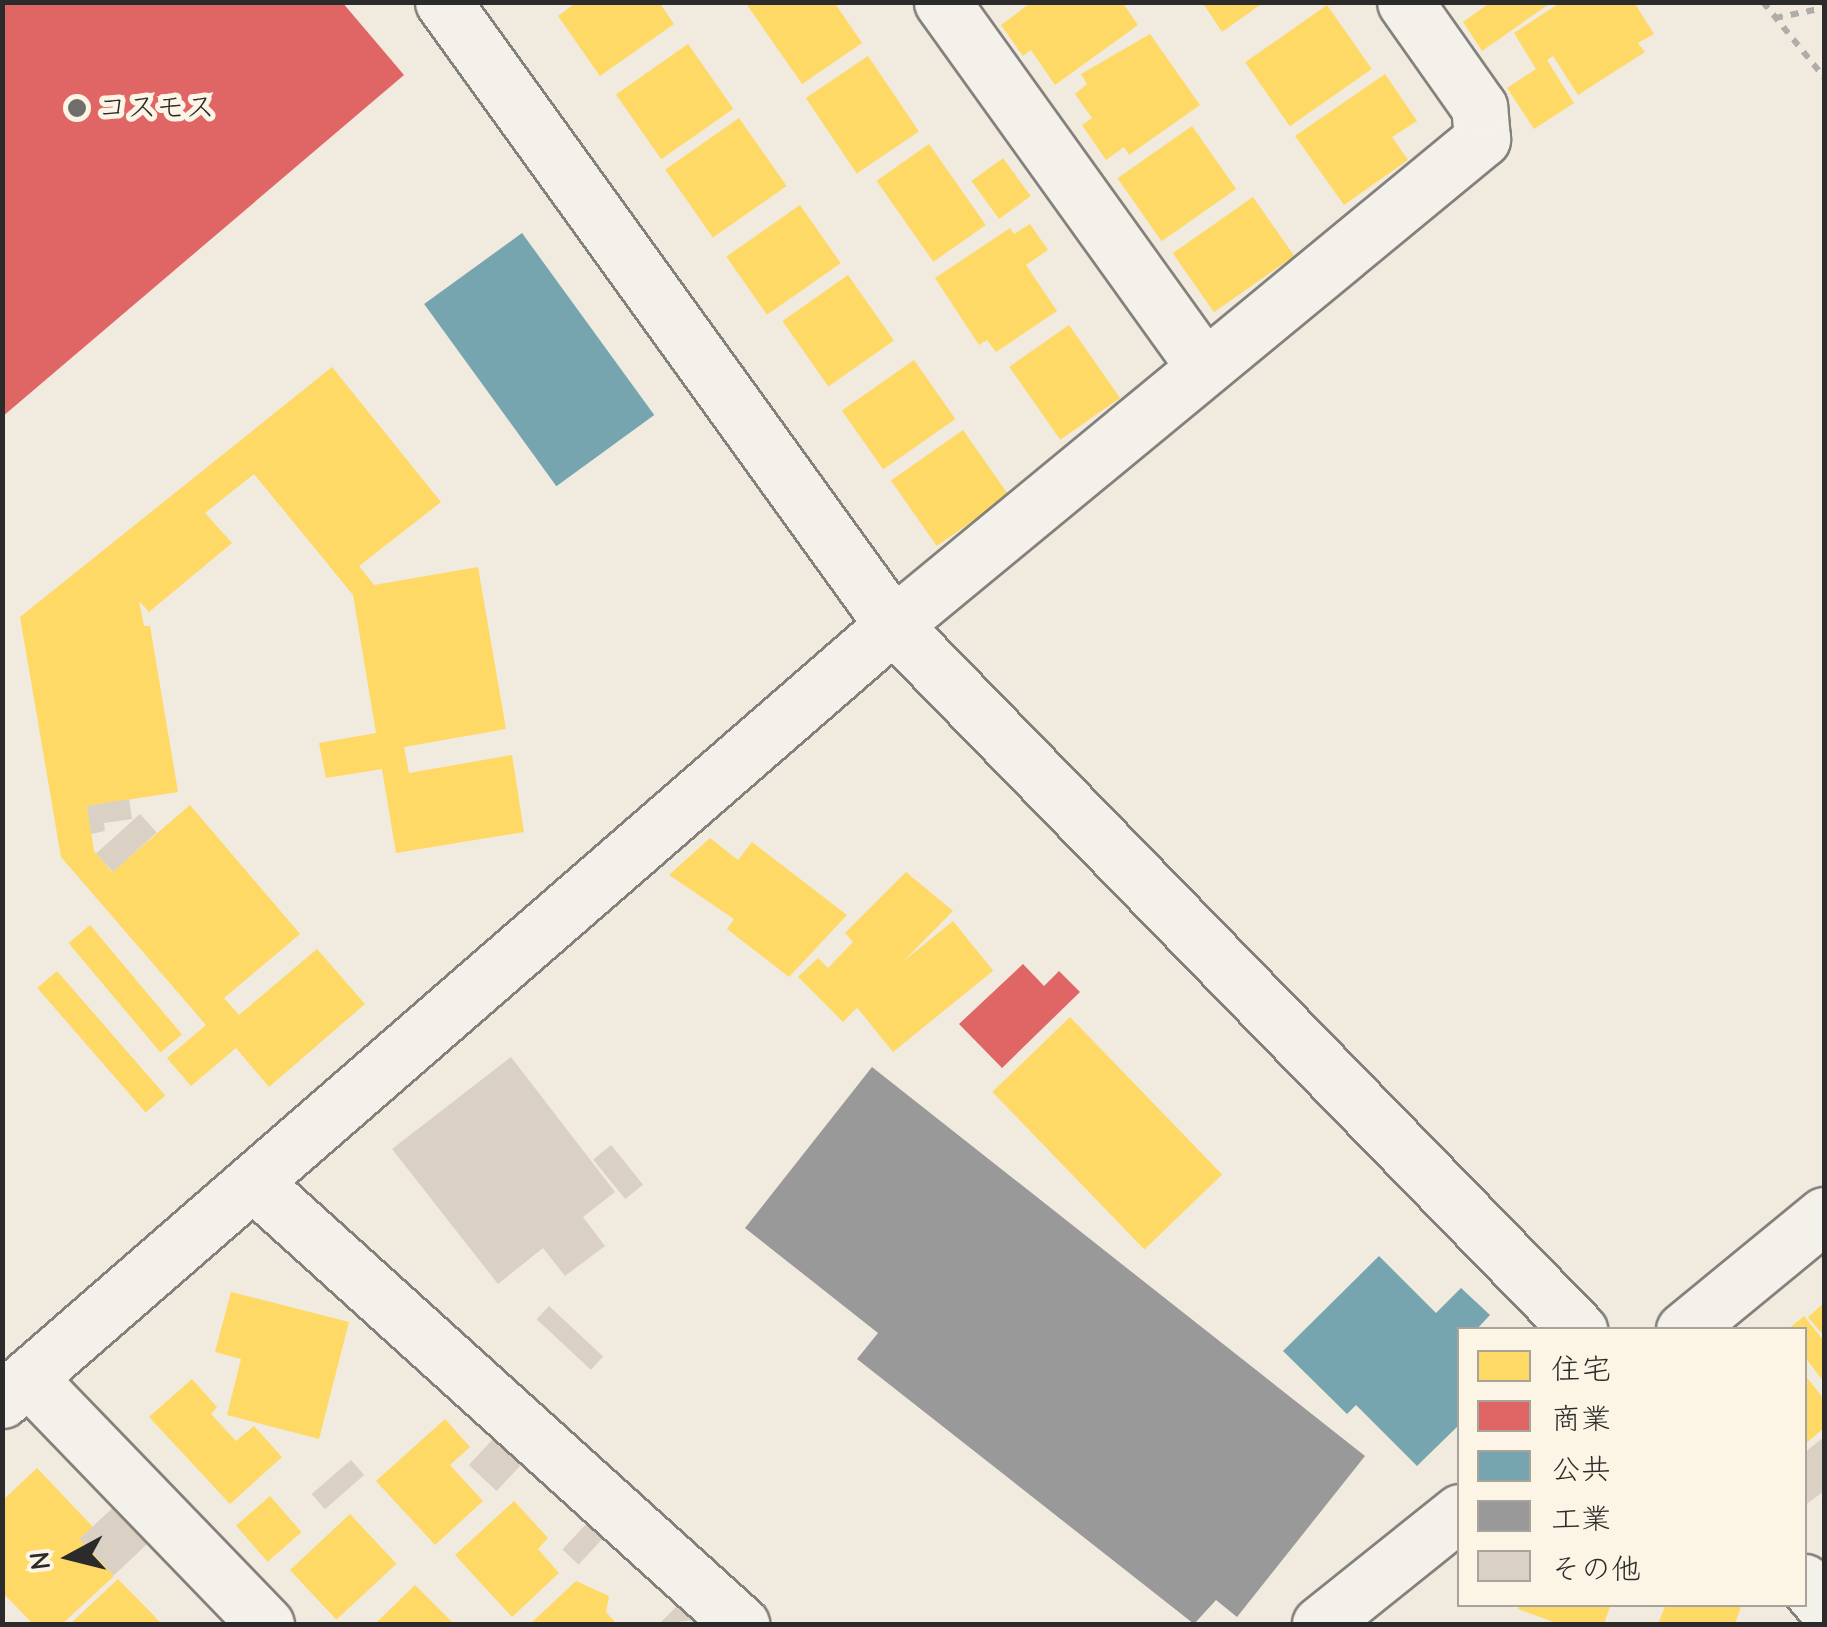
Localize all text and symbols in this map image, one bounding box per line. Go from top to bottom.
place label: コスモス [97,90,217,126]
marker: コスモス [66,97,88,119]
legend [1457,1327,1807,1607]
text: 住宅 [1551,1352,1611,1387]
text: 商業 [1551,1402,1611,1437]
text: 公共 [1551,1452,1611,1487]
text: 工業 [1551,1502,1611,1537]
north arrow [20,1507,120,1607]
text: N [23,1550,57,1572]
text: その他 [1551,1552,1641,1587]

